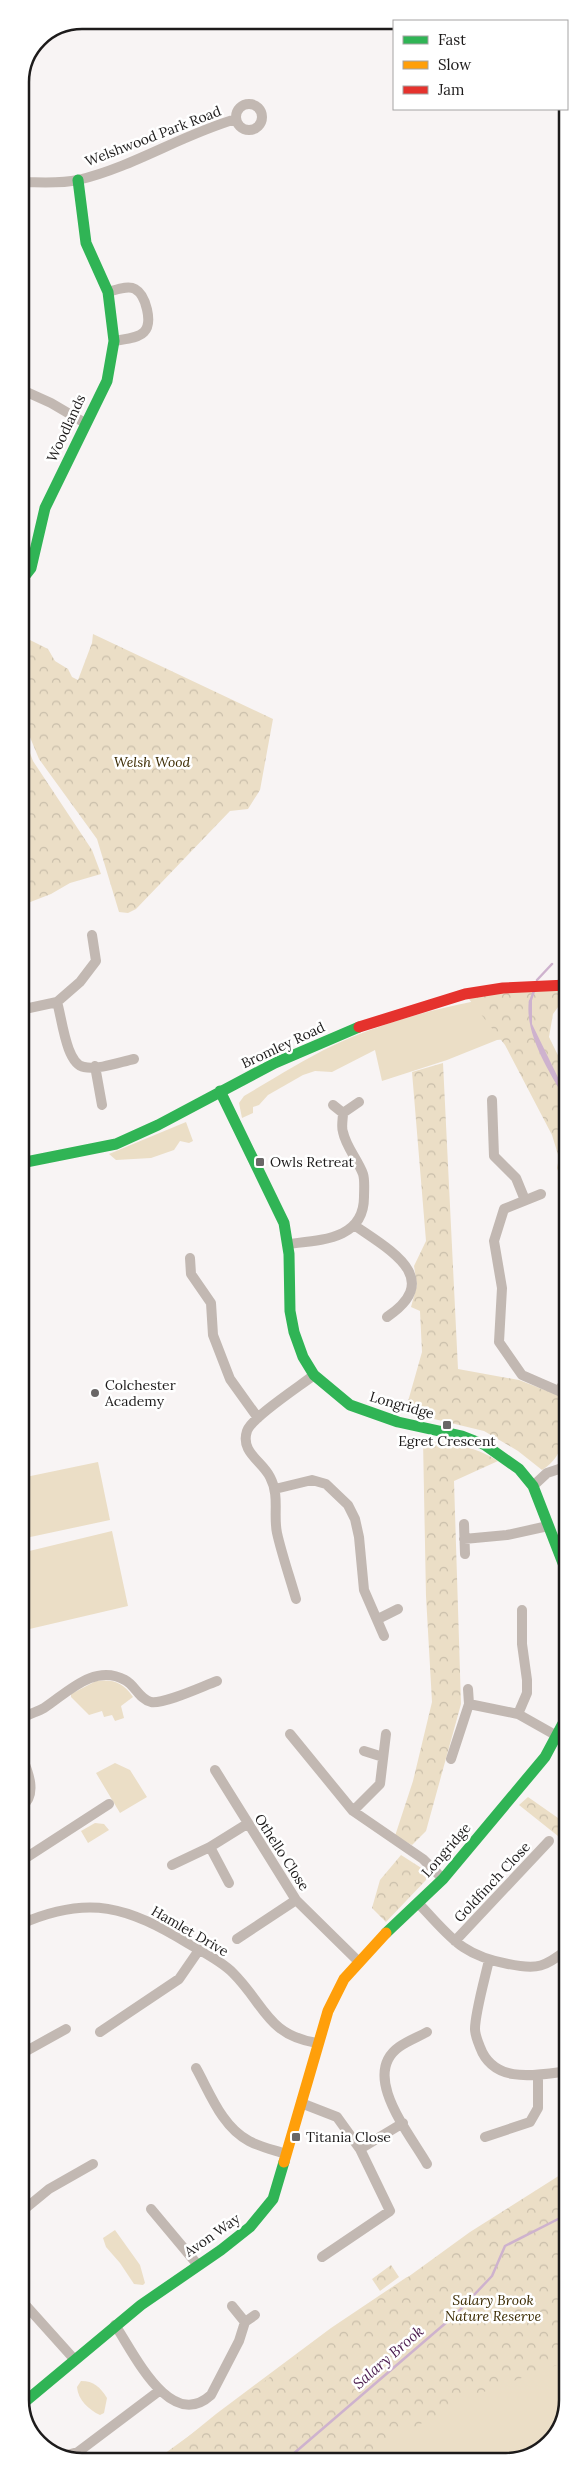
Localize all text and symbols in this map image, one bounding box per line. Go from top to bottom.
legend [393,20,568,110]
text: Fast [438,30,466,49]
text: Slow [438,55,471,74]
text: Jam [437,80,465,99]
street label: Welshwood Park Road [82,102,224,170]
street label: Woodlands [43,391,89,465]
park label: Welsh Wood [114,753,191,771]
street label: Bromley Road [238,1018,328,1072]
place label: Owls Retreat [270,1153,355,1171]
marker: Owls Retreat [254,1156,266,1168]
place label: Colchester Academy [104,1376,176,1410]
marker: Colchester Academy [89,1387,101,1399]
street label: Longridge [368,1387,437,1423]
marker: Egret Crescent [441,1419,453,1431]
place label: Egret Crescent [398,1432,496,1450]
street label: Othello Close [251,1810,314,1894]
street label: Longridge [418,1819,475,1881]
street label: Goldfinch Close [450,1838,534,1926]
street label: Hamlet Drive [148,1902,232,1960]
place label: Titania Close [306,2128,391,2146]
marker: Titania Close [290,2131,302,2143]
street label: Avon Way [180,2209,244,2261]
park label: Salary Brook Nature Reserve [445,2291,542,2325]
water label: Salary Brook [349,2321,427,2393]

